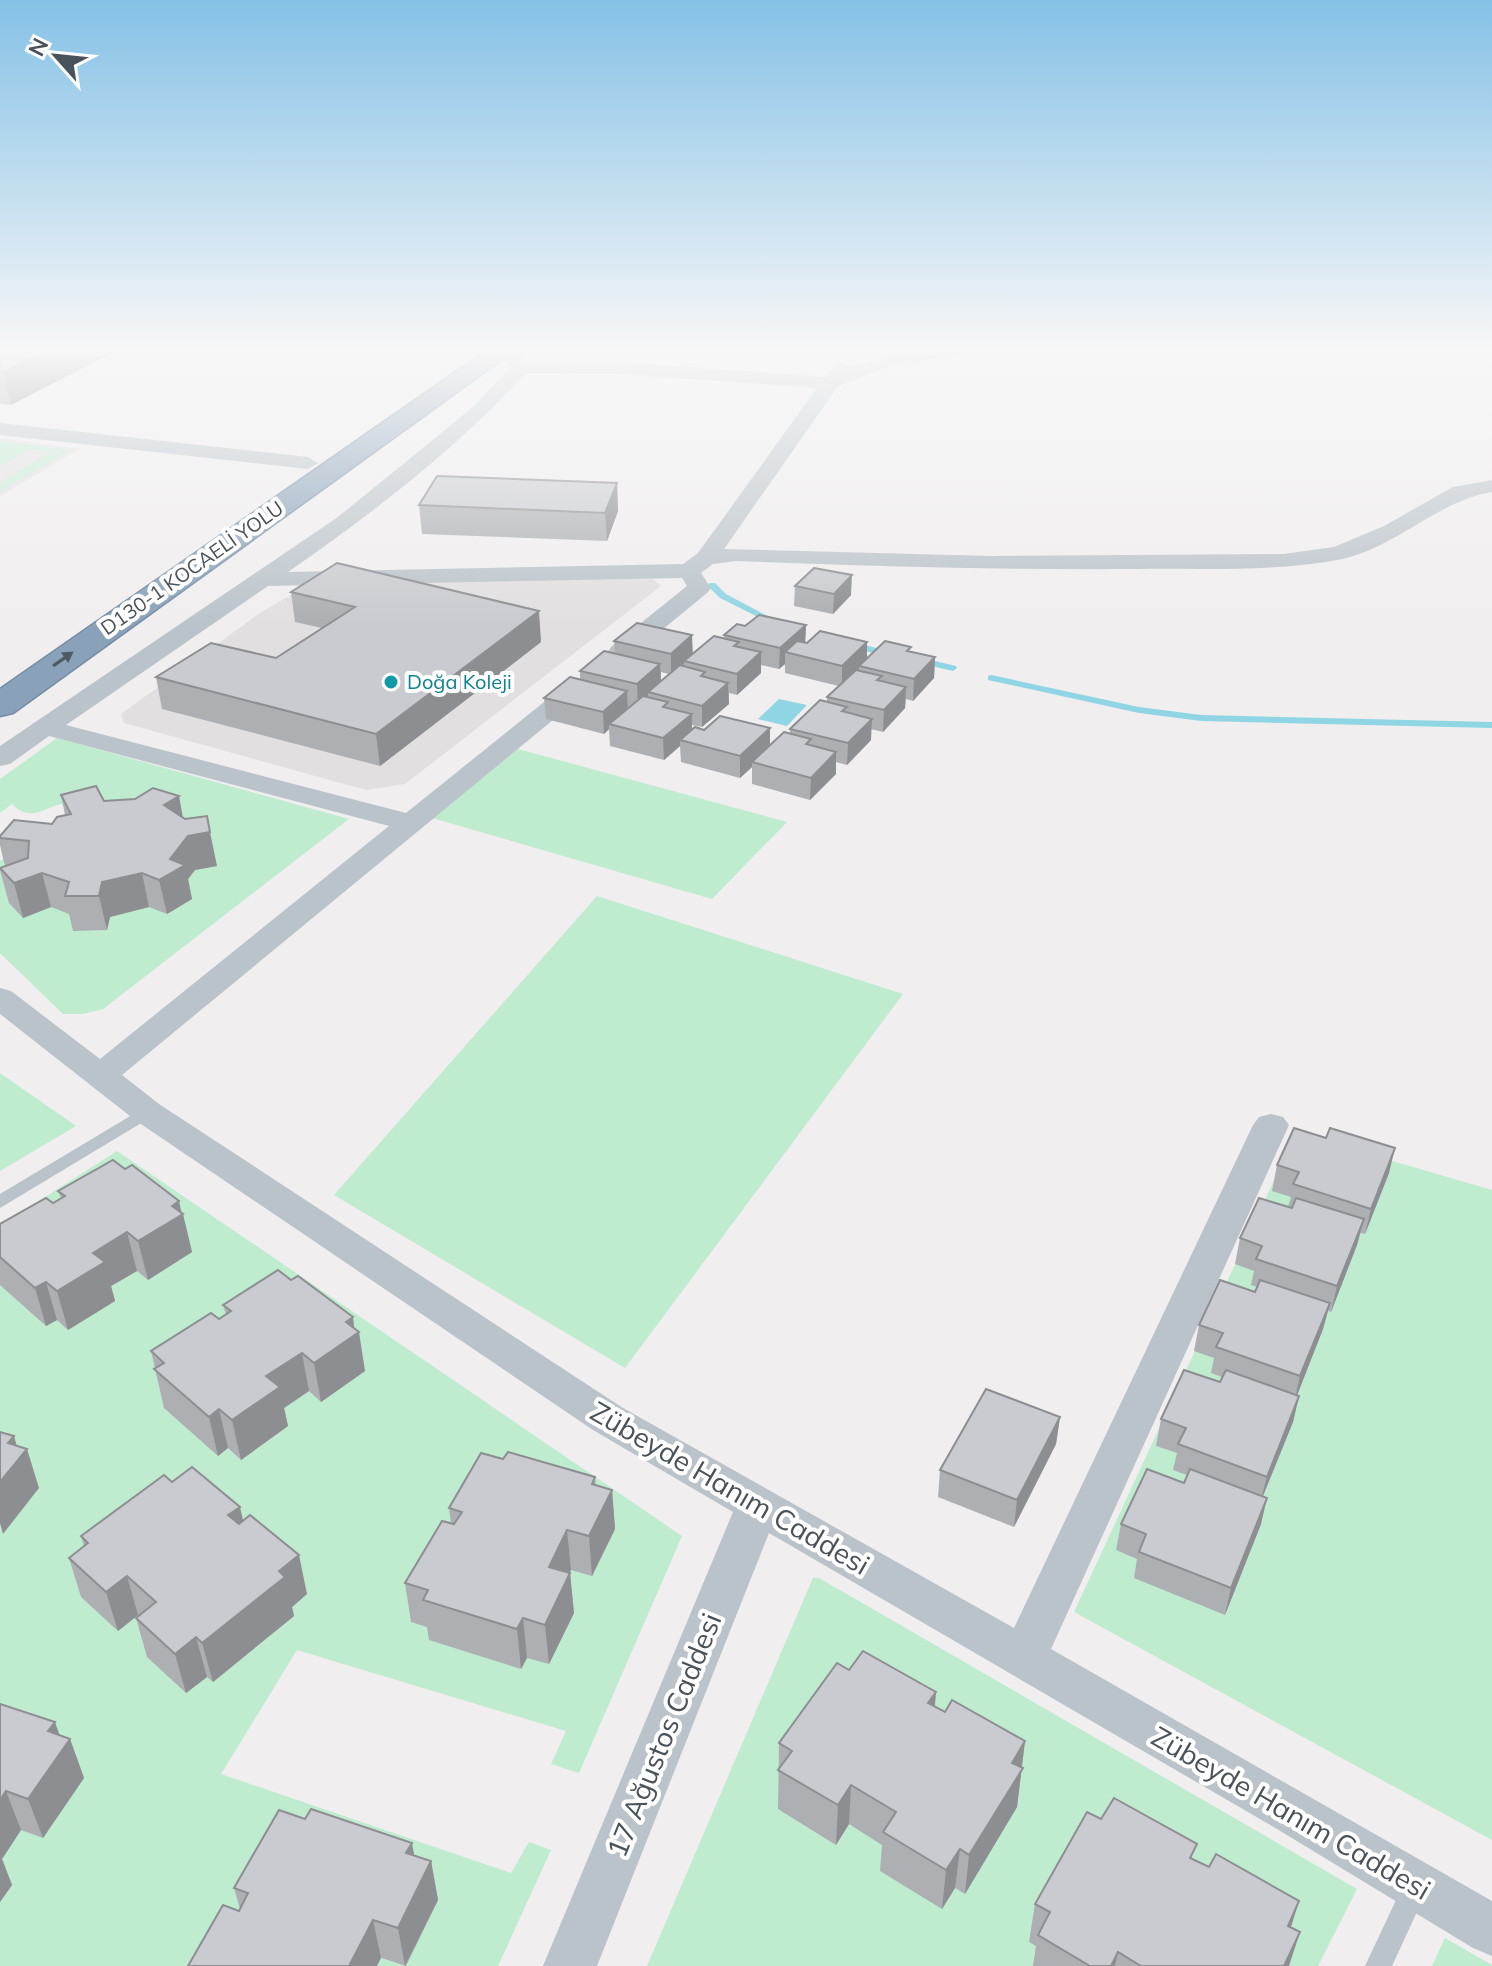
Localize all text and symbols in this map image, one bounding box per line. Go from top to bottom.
north arrow [16,16,96,96]
text: N [22,33,54,61]
street label: D130-1 KOCAELİ YOLU [96,495,288,640]
one-way arrow [53,652,74,667]
place label: Doğa Koleji [407,669,512,694]
marker: Doğa Koleji [382,673,400,691]
street label: Zübeyde Hanım Caddesi [584,1393,876,1582]
street label: 17 Ağustos Caddesi [599,1608,728,1862]
street label: Zübeyde Hanım Caddesi [1145,1718,1437,1907]

